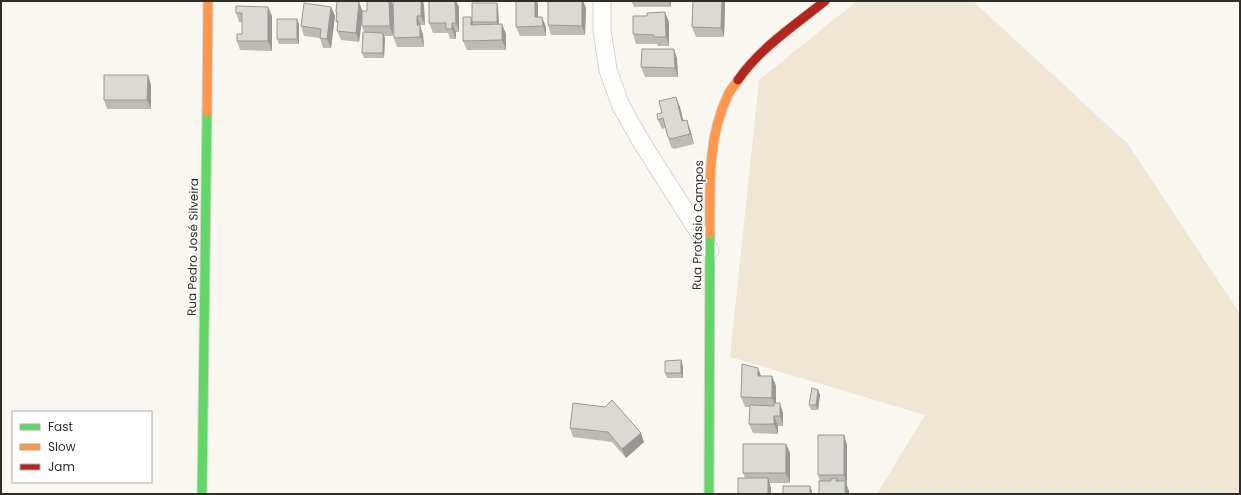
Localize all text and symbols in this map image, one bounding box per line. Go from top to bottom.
street label: Rua Protásio Campos [688,160,707,290]
street label: Rua Pedro José Silveira [183,178,202,316]
legend [12,411,152,483]
text: Fast [48,418,73,435]
text: Slow [48,438,76,455]
text: Jam [48,458,75,475]

